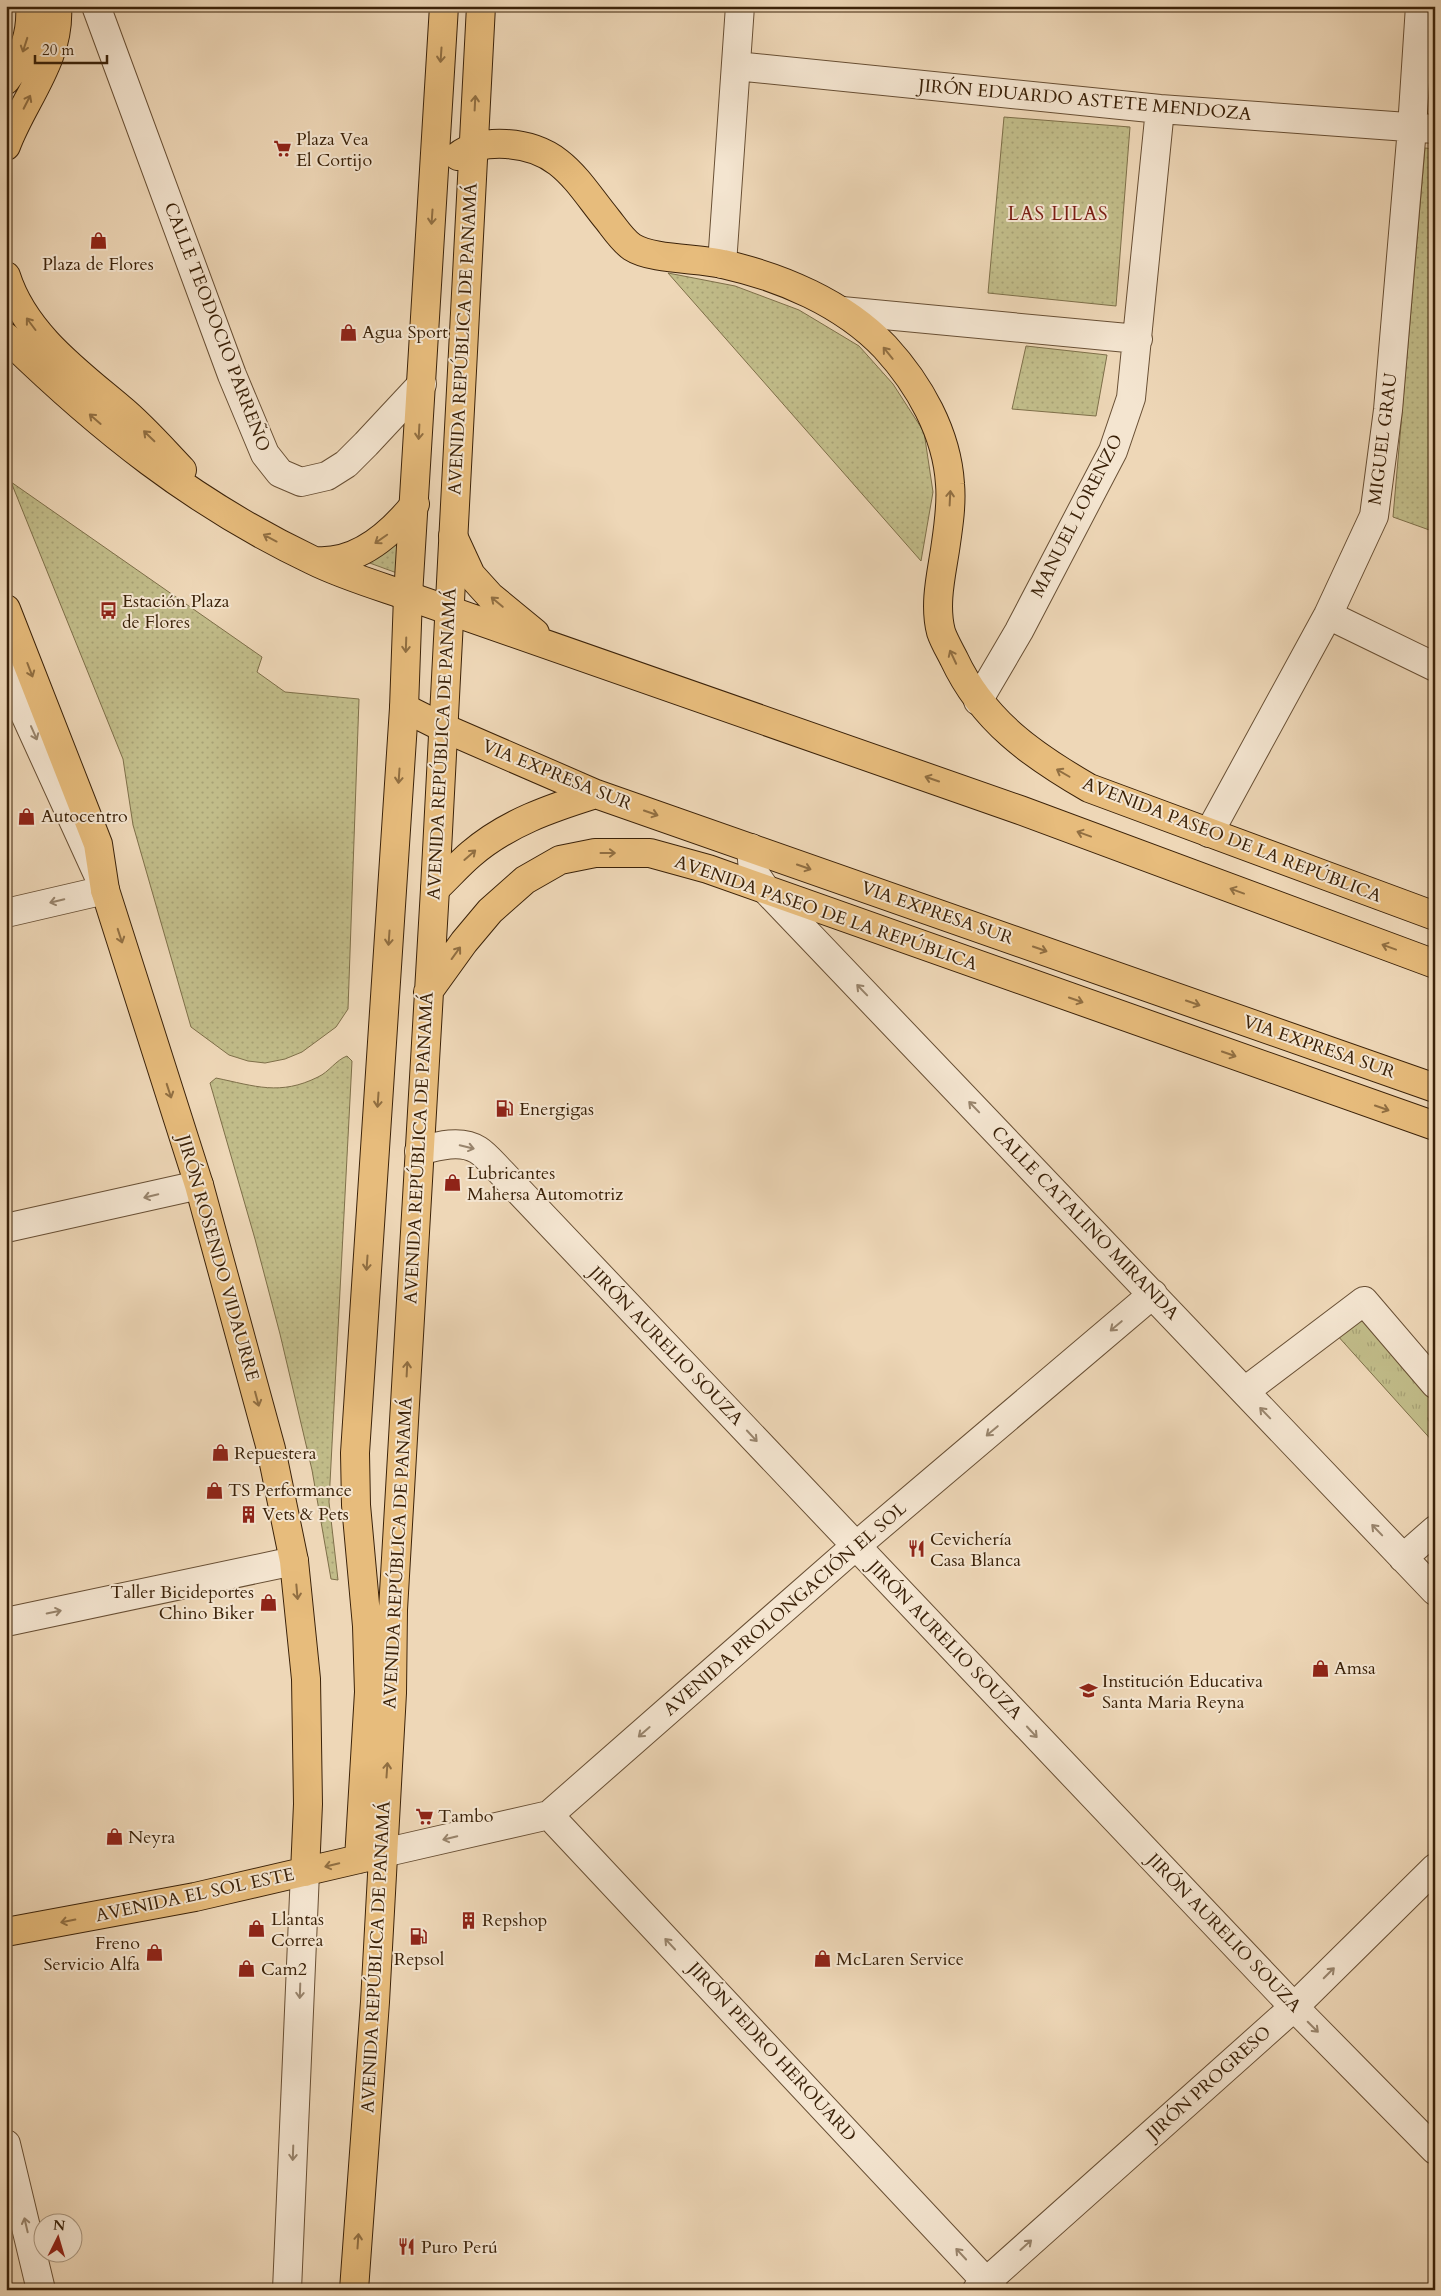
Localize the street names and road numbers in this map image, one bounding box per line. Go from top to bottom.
street label: JIRÓN EDUARDO ASTETE MENDOZA [914,73,1253,127]
street label: AVENIDA REPÚBLICA DE PANAMÁ [442,182,484,496]
street label: CALLE TEODOCIO PARREÑO [158,199,276,455]
street label: MIGUEL GRAU [1362,371,1404,507]
street label: MANUEL LORENZO [1025,430,1129,602]
street label: AVENIDA REPÚBLICA DE PANAMÁ [421,587,463,901]
street label: VIA EXPRESA SUR [478,734,636,817]
street label: AVENIDA PASEO DE LA REPÚBLICA [1079,771,1385,909]
street label: AVENIDA PASEO DE LA REPÚBLICA [671,849,981,977]
street label: VIA EXPRESA SUR [858,875,1017,951]
street label: AVENIDA REPÚBLICA DE PANAMÁ [398,991,440,1305]
street label: VIA EXPRESA SUR [1240,1009,1399,1085]
street label: CALLE CATALINO MIRANDA [985,1121,1185,1326]
street label: JIRÓN ROSENDO VIDAURRE [170,1129,265,1384]
street label: JIRÓN AURELIO SOUZA [581,1259,749,1431]
street label: AVENIDA REPÚBLICA DE PANAMÁ [377,1396,419,1710]
street label: AVENIDA PROLONGACIÓN EL SOL [658,1496,912,1722]
street label: JIRÓN AURELIO SOUZA [860,1553,1028,1725]
street label: AVENIDA REPÚBLICA DE PANAMÁ [355,1800,397,2114]
street label: JIRÓN AURELIO SOUZA [1139,1846,1307,2018]
street label: AVENIDA EL SOL ESTE [93,1862,297,1928]
street label: JIRÓN PEDRO HEROUARD [680,1955,862,2147]
street label: JIRÓN PROGRESO [1139,2020,1277,2148]

